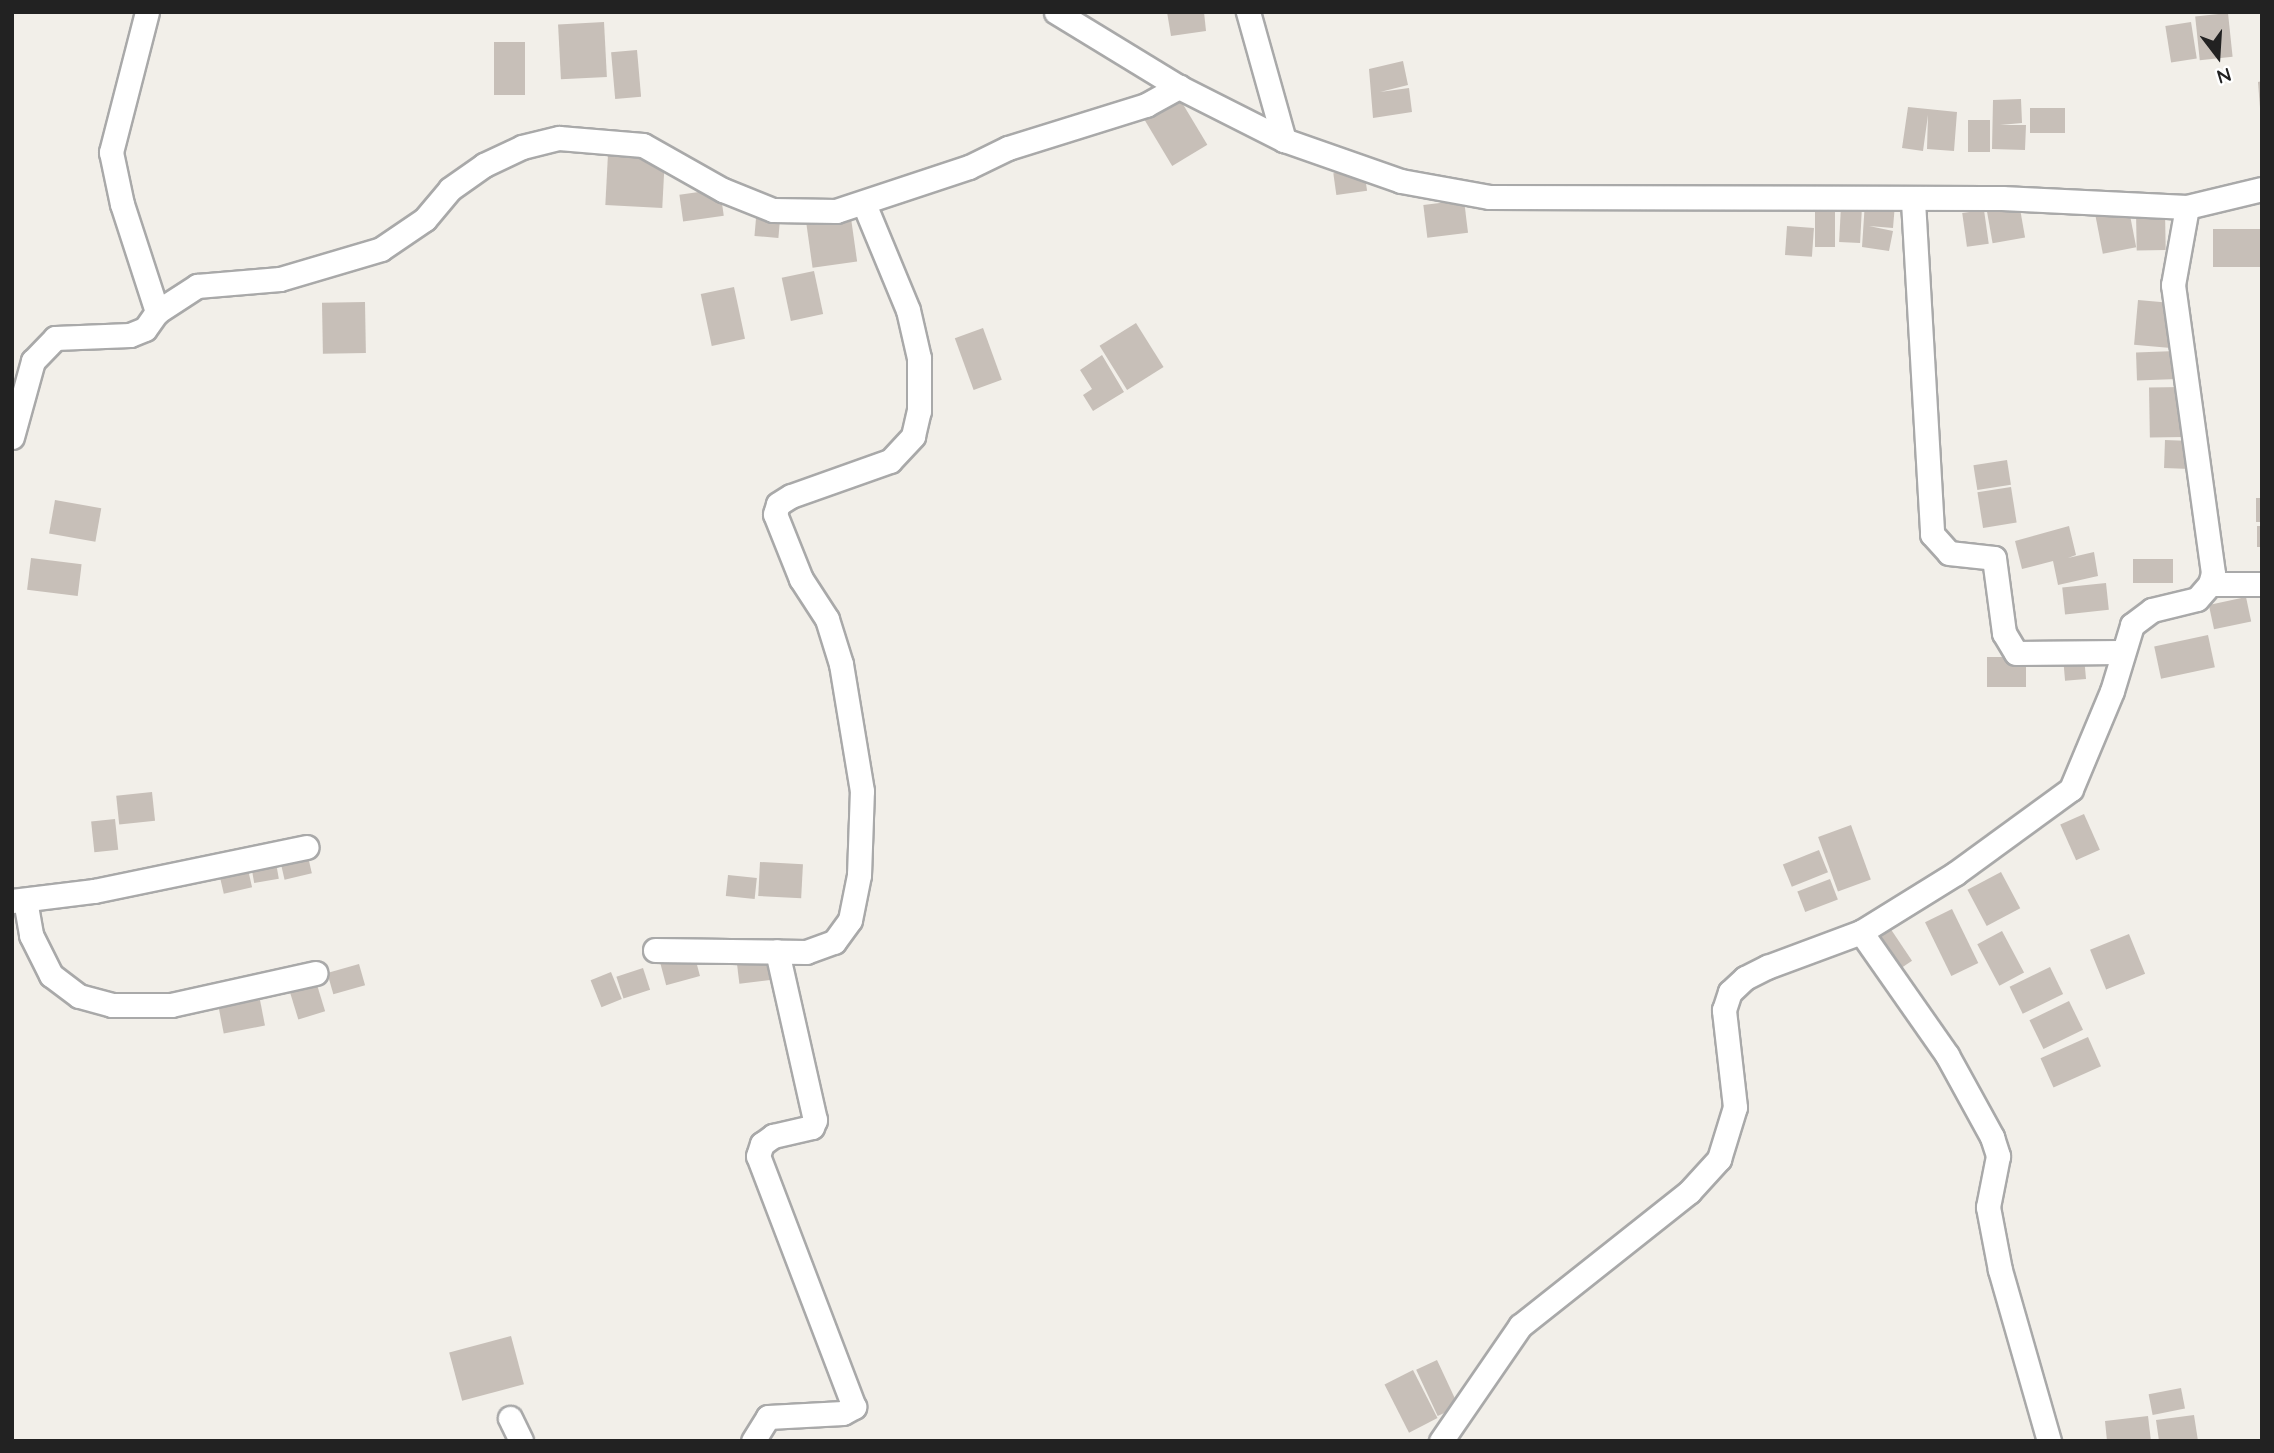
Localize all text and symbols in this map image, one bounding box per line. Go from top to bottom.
north arrow [2183,21,2253,91]
text: N [2214,63,2234,90]

